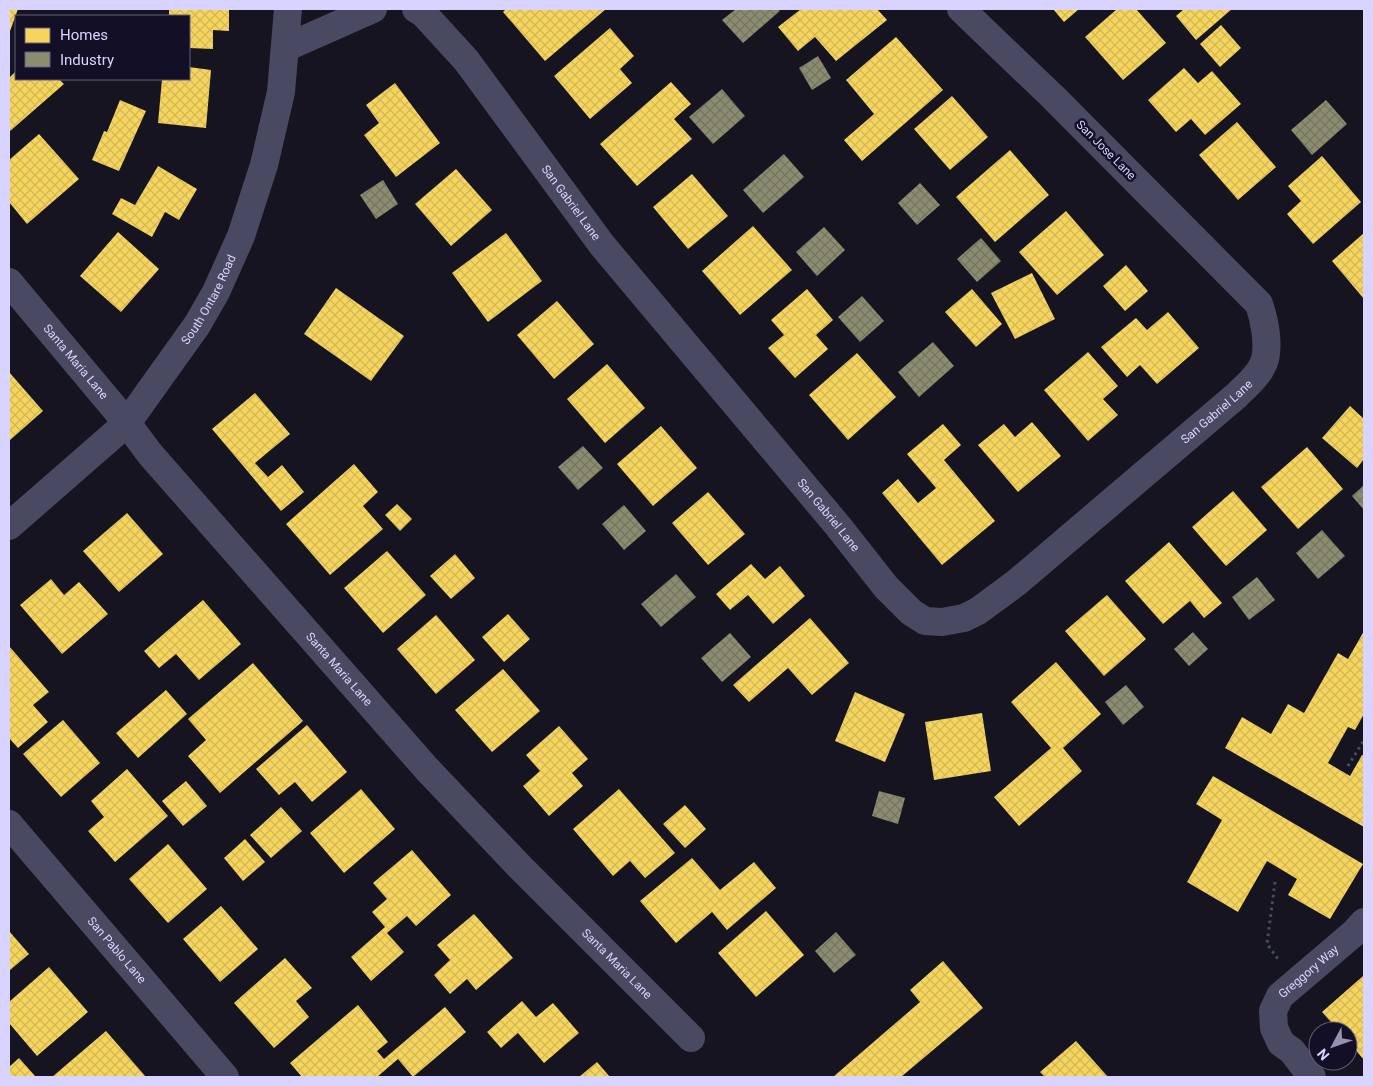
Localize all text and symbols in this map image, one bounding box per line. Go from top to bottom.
legend [15,15,190,80]
text: Homes [60,26,108,44]
text: Industry [60,51,114,69]
street label: San Jose Lane [1073,117,1139,183]
street label: San Gabriel Lane [539,162,603,243]
street label: South Ontare Road [178,253,239,347]
street label: Santa Maria Lane [40,321,111,402]
street label: San Gabriel Lane [1178,377,1255,447]
street label: San Gabriel Lane [794,476,862,554]
street label: Santa Maria Lane [303,630,375,709]
street label: San Pablo Lane [85,914,149,986]
street label: Santa Maria Lane [579,926,655,1002]
street label: Greggory Way [1276,942,1342,1001]
north arrow [1308,1021,1358,1071]
text: N [1314,1046,1332,1064]

